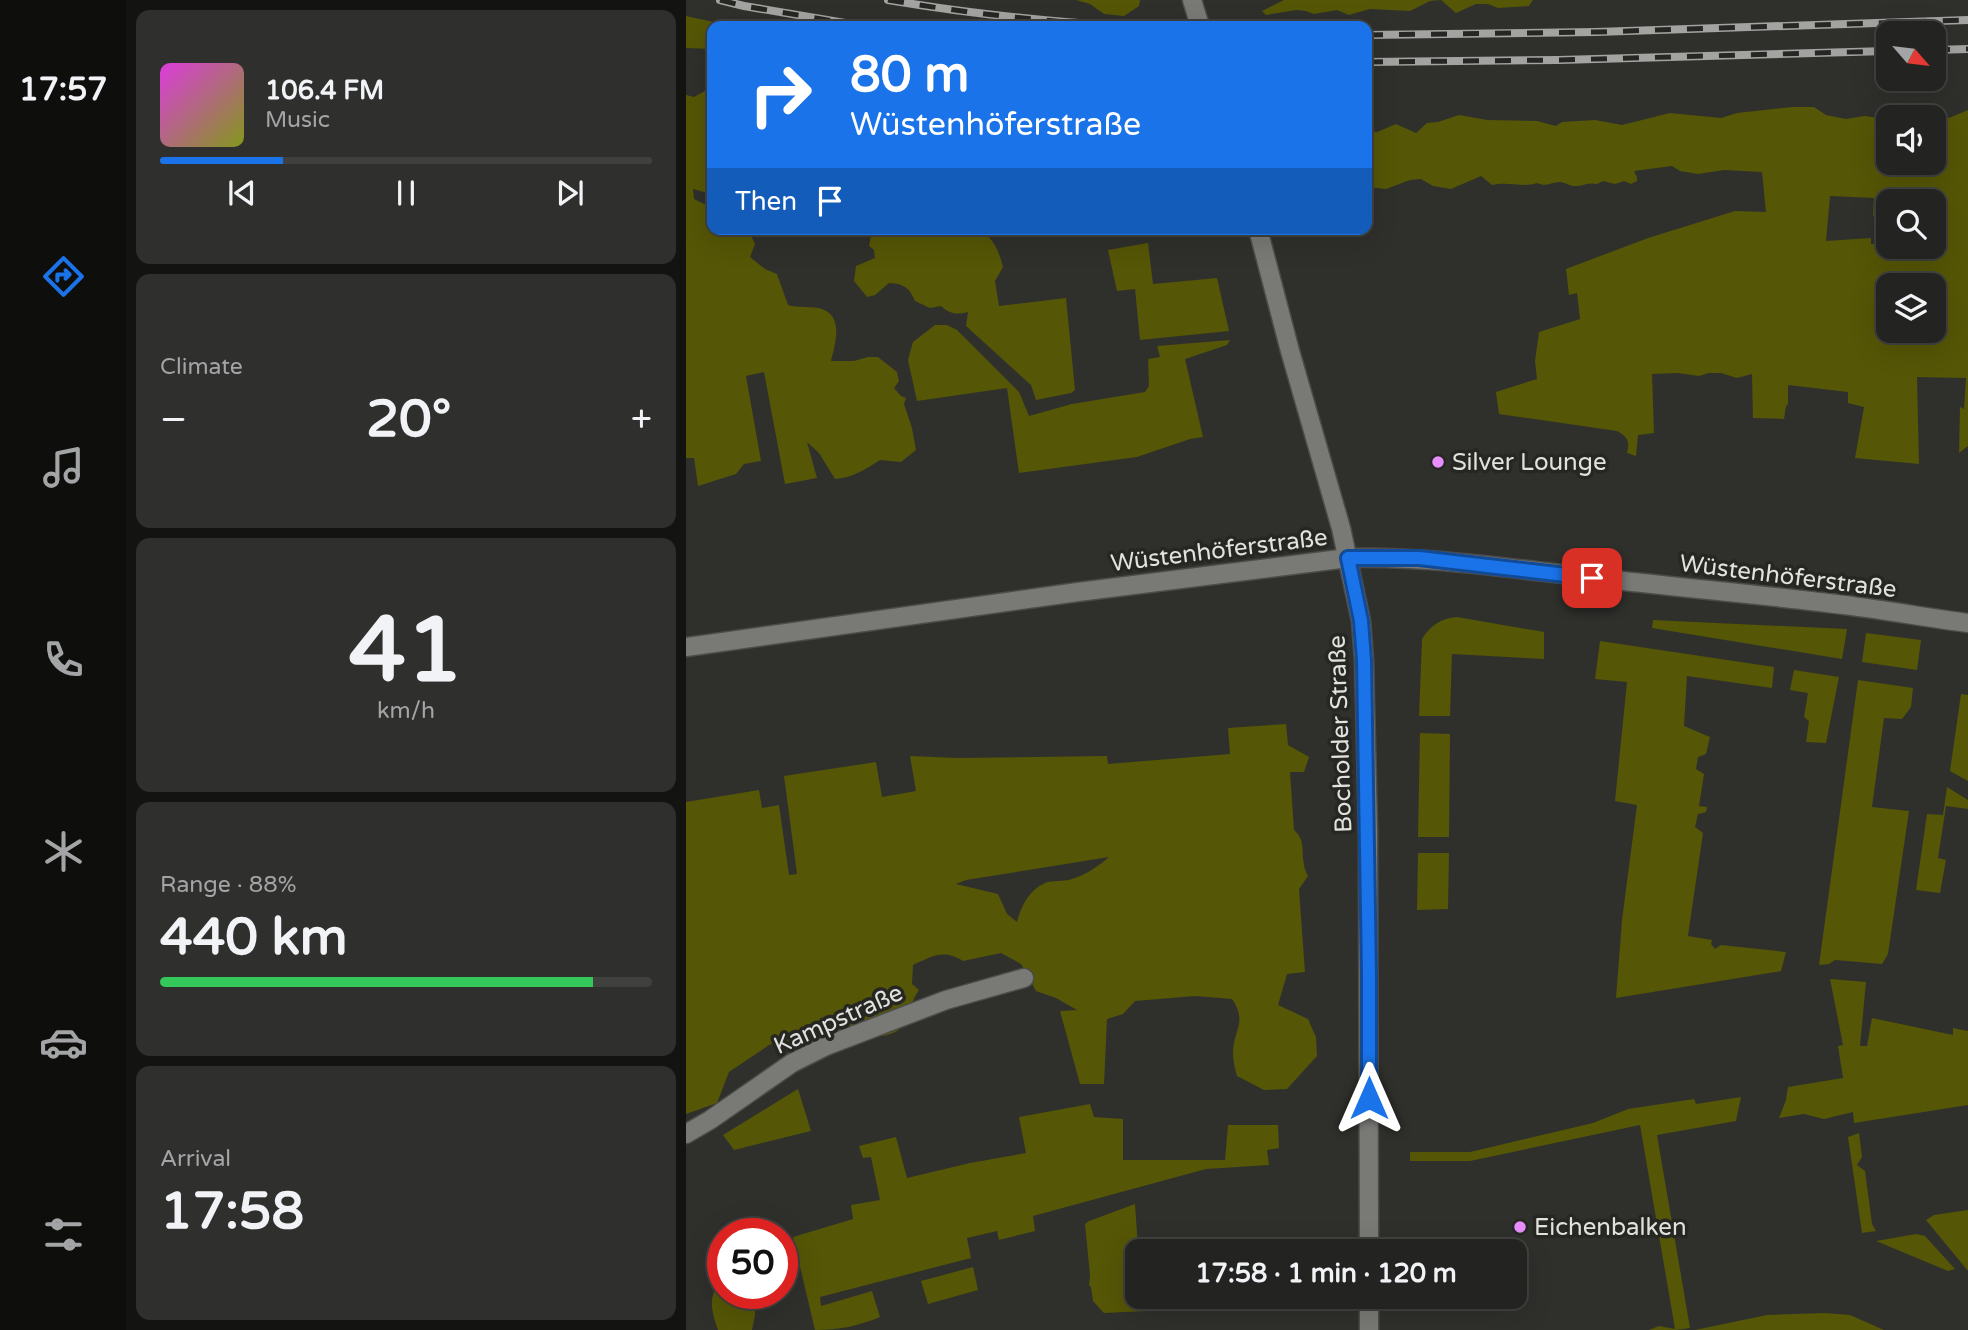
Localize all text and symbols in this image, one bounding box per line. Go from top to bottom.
north arrow [1876,21,1946,91]
map controls [1876,21,1946,343]
text: 80 m [850,46,969,105]
icon: right [735,49,826,140]
text: 17:57 [19,71,107,109]
text: 106.4 FM [265,75,384,106]
button: sound [1876,105,1946,175]
text: Music [265,106,330,134]
text: Wüstenhöferstraße [850,106,1141,144]
icon: previous [223,174,261,212]
icon: pause [387,174,425,212]
icon: next [551,174,589,212]
icon: arrive [811,182,849,220]
text: Then [735,186,797,217]
button: search [1876,189,1946,259]
icon: directions [39,252,88,301]
button: layers [1876,273,1946,343]
text: Climate [160,353,243,381]
text: 20° [366,388,451,451]
text: − [160,397,187,443]
text: + [631,397,652,443]
icon: music [39,443,88,492]
place label: Silver Lounge [1452,448,1606,477]
marker: Silver Lounge [1430,454,1446,470]
street label: Wüstenhöferstraße [1109,523,1329,578]
pin [1562,548,1622,608]
street label: Wüstenhöferstraße [1678,549,1898,604]
icon: arrive [1573,559,1611,597]
text: 41 [349,596,463,706]
icon: phone [39,635,88,684]
street label: Bocholder Straße [1323,635,1358,833]
text: km/h [377,697,435,725]
icon: climate [39,827,88,876]
text: Range · 88% [160,871,296,899]
text: 440 km [160,906,348,969]
street label: Kampstraße [769,978,907,1061]
icon: car [39,1018,88,1067]
position arrow [1332,1061,1406,1135]
text: Arrival [160,1145,231,1173]
text: 17:58 [160,1180,304,1243]
icon: filters [39,1210,88,1259]
place label: Eichenbalken [1534,1213,1687,1242]
speed limit sign: 50 [707,1218,798,1309]
marker: Eichenbalken [1512,1219,1528,1235]
text: 17:58 · 1 min · 120 m [1195,1258,1457,1289]

